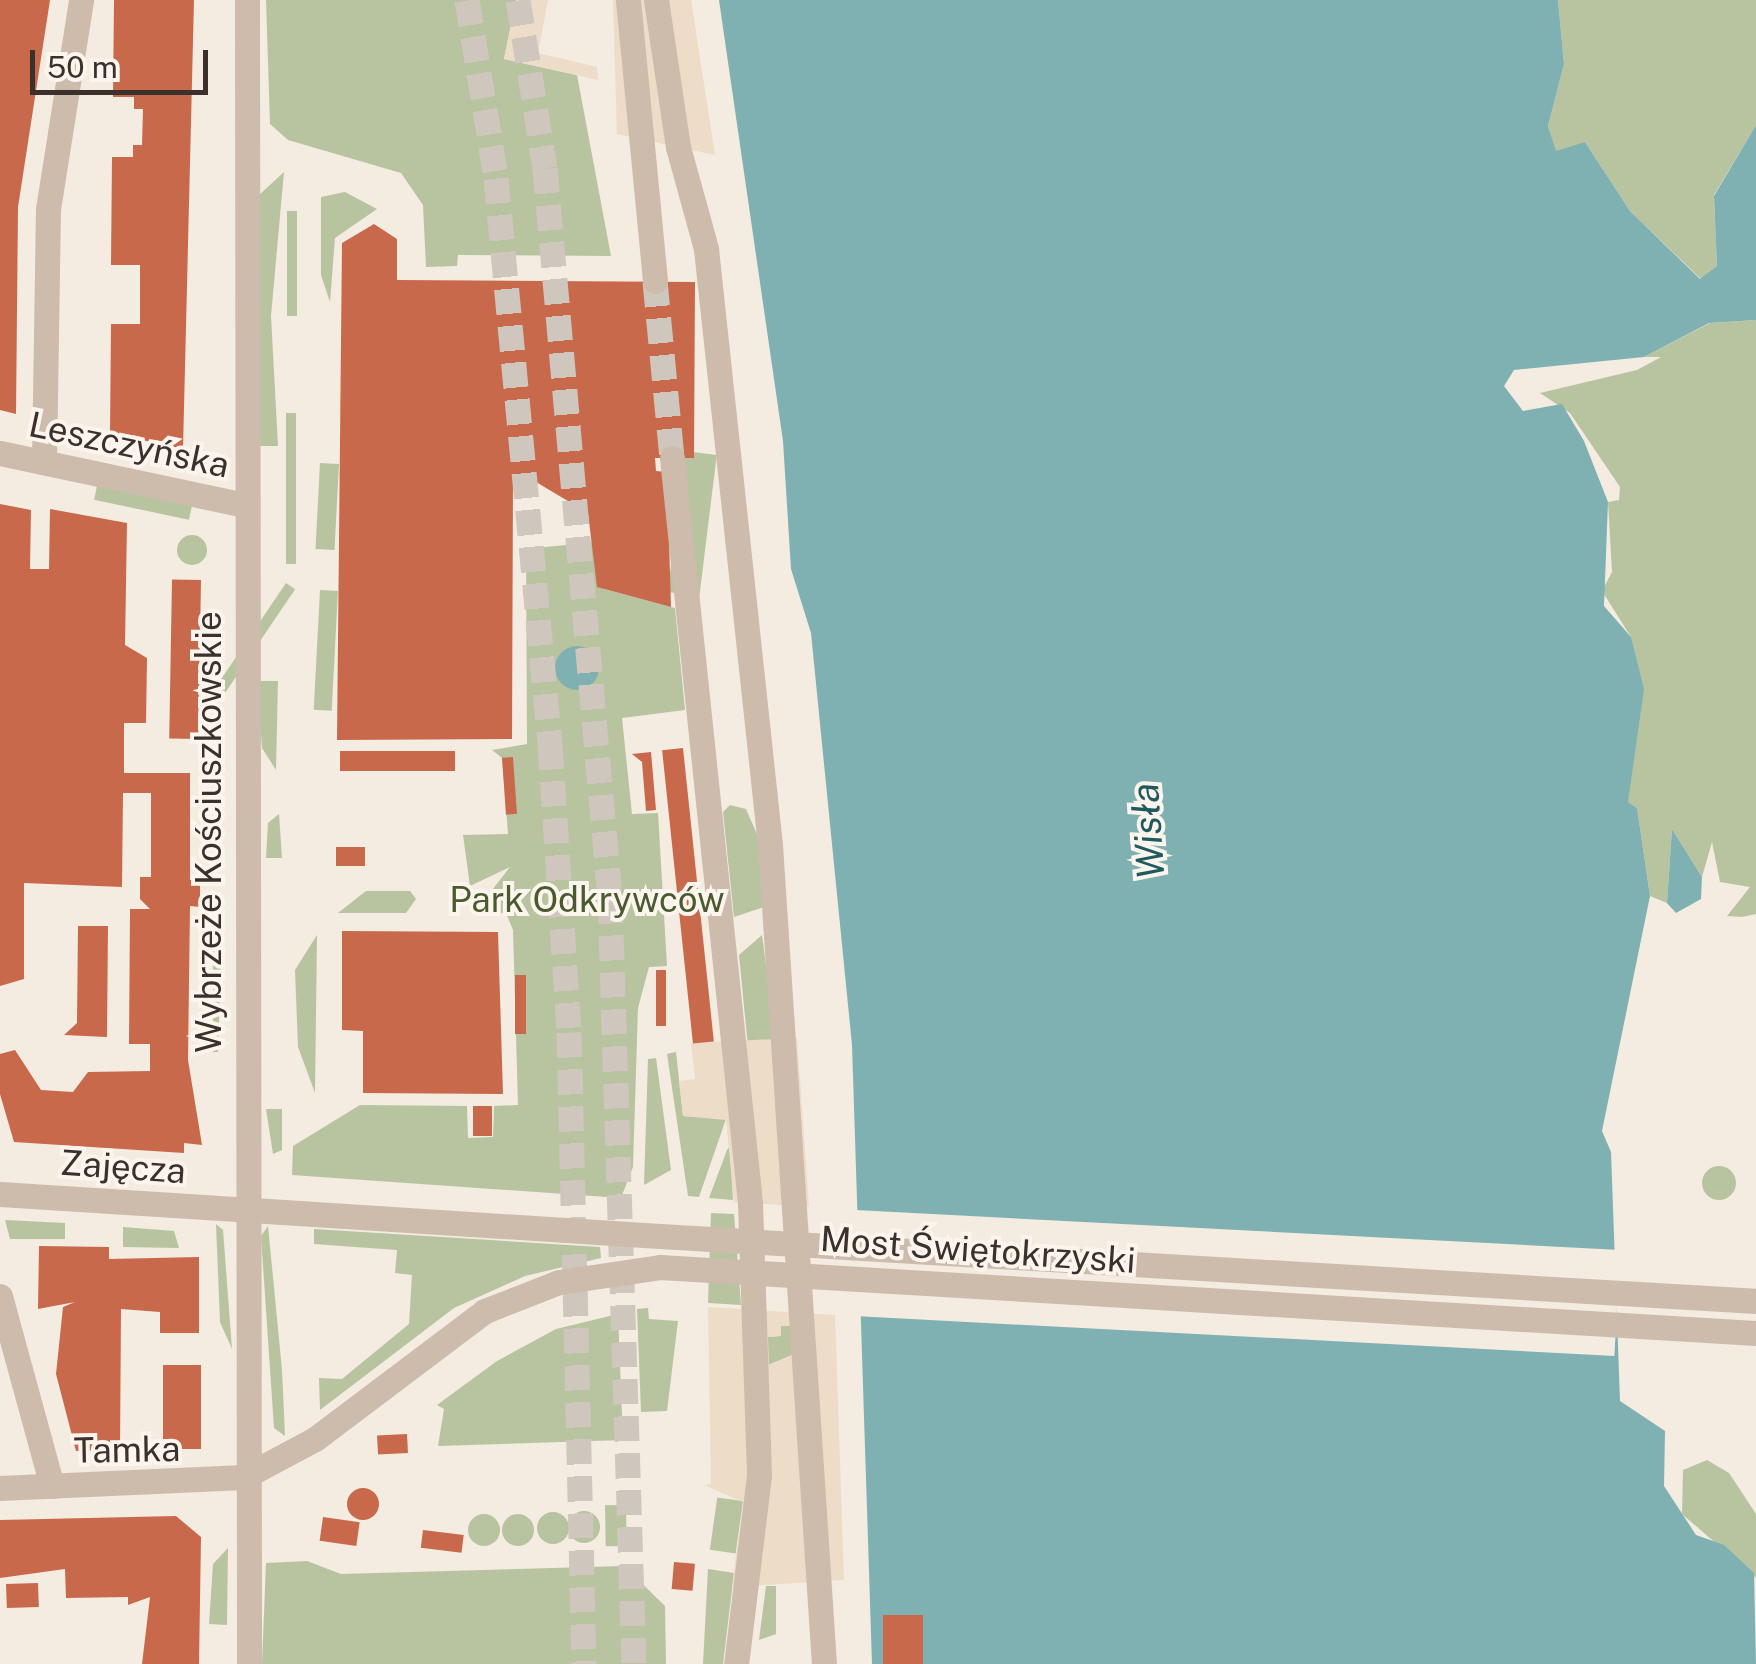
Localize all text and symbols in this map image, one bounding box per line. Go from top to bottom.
scale bar [35,30,212,92]
text: 50 m [47,49,118,85]
street label: Leszczyńska [25,403,233,487]
street label: Wybrzeże Kościuszkowskie [188,611,230,1053]
water label: Wisła [1122,782,1174,880]
park label: Park Odkrywców [449,879,725,921]
street label: Zajęcza [59,1142,187,1192]
street label: Most Świętokrzyski [819,1218,1137,1282]
street label: Tamka [73,1428,181,1472]

